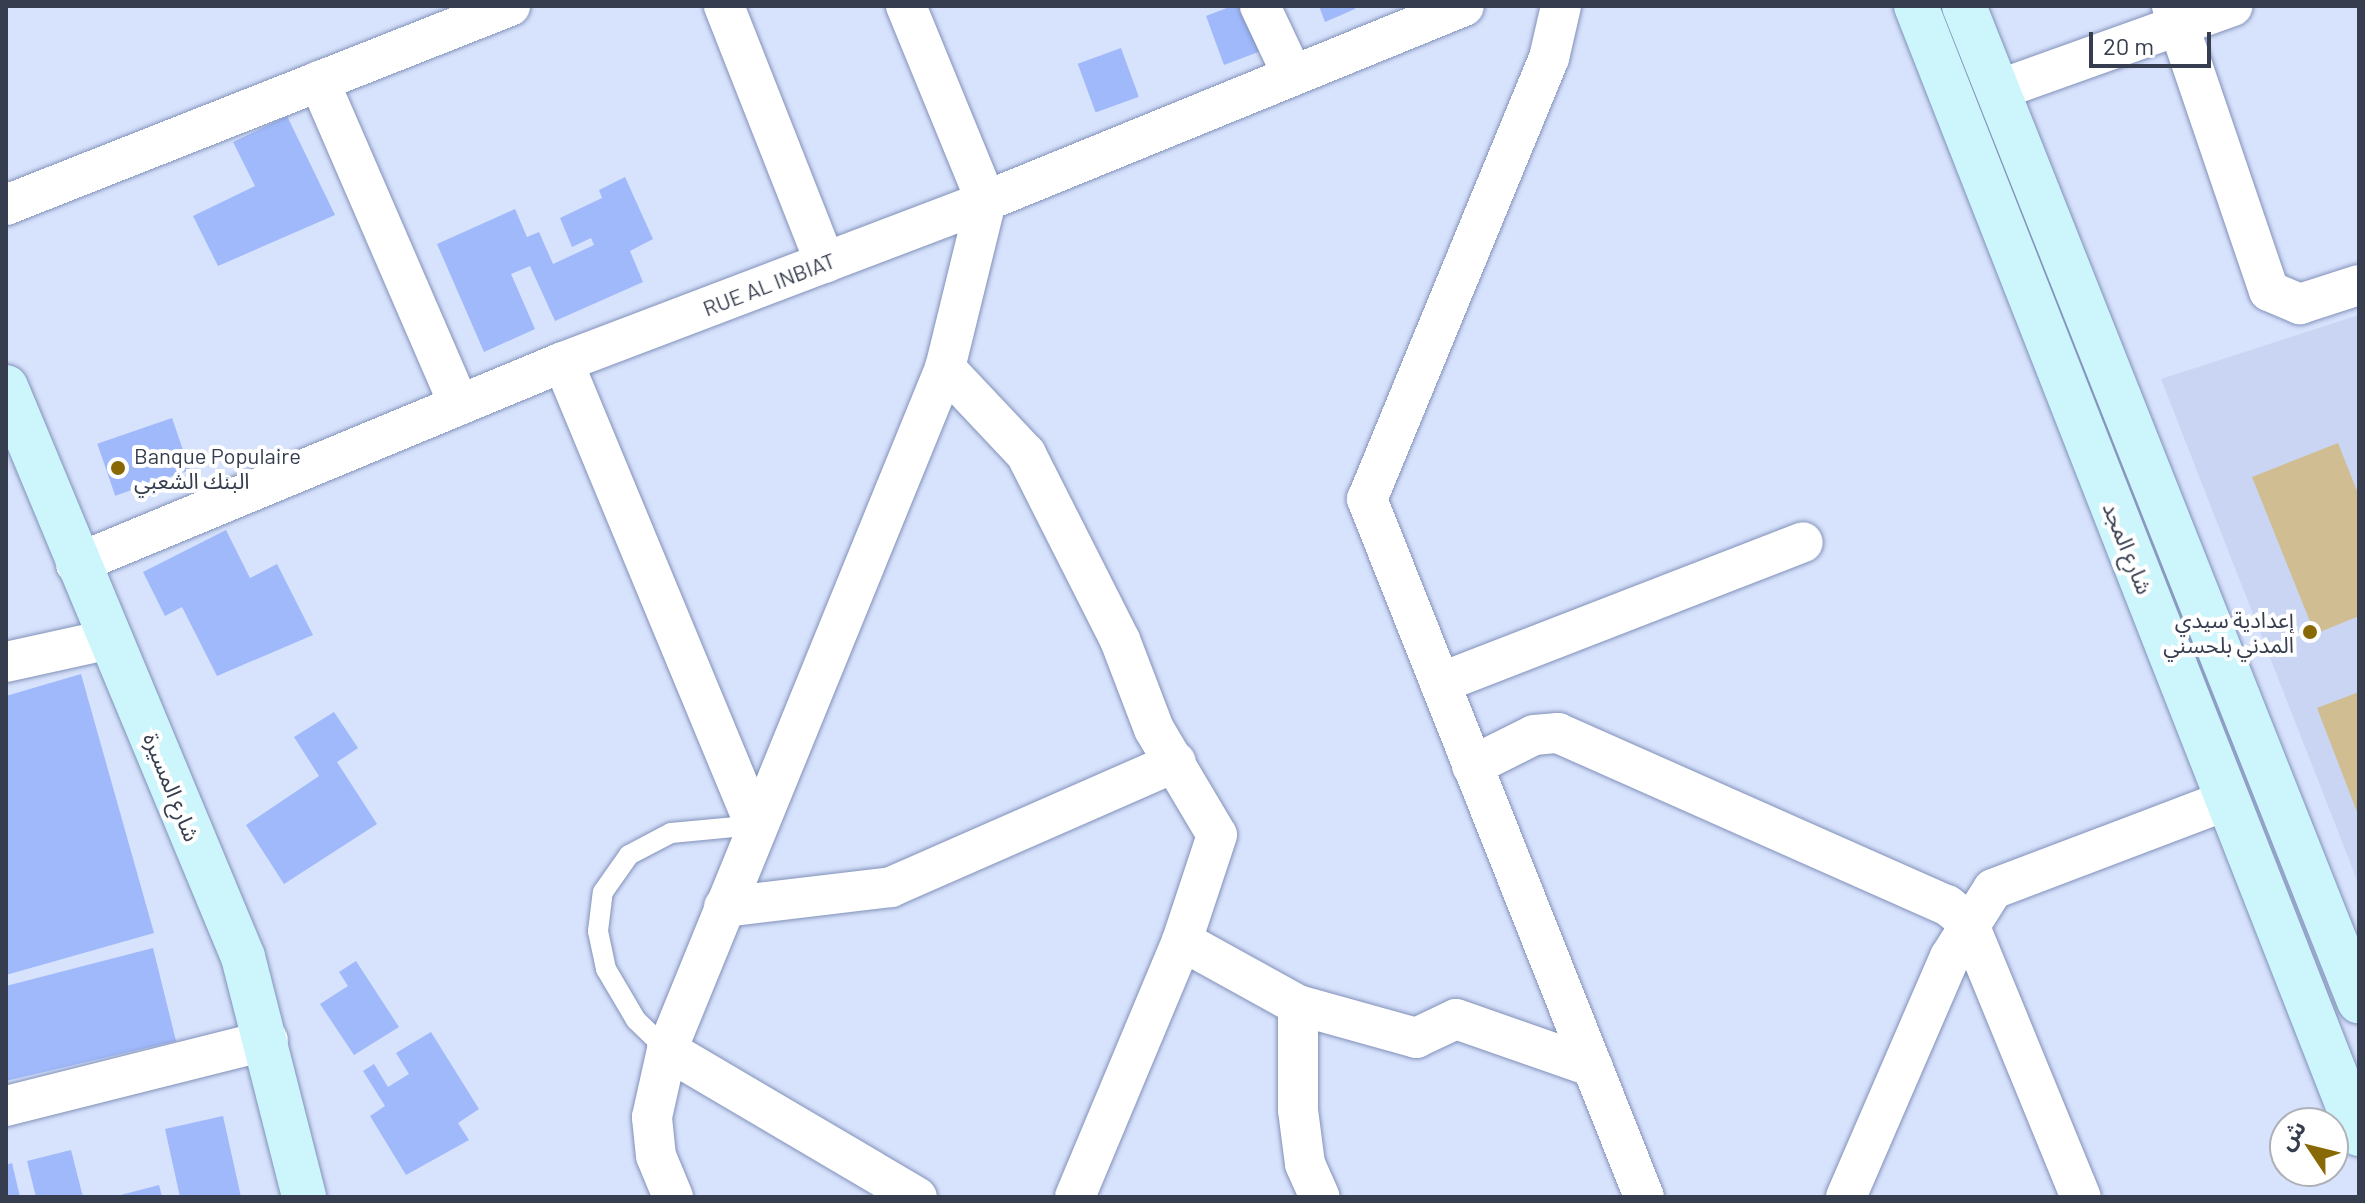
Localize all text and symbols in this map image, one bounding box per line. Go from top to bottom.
scale bar [2093,16,2215,66]
text: 20 m [2103,31,2154,60]
street label: RUE AL INBIAT [699,247,839,321]
place label: Banque Populaire البنك الشعبي [134,442,301,494]
marker: Banque Populaire البنك الشعبي [109,459,127,477]
street label: شارع المجد [2098,498,2158,598]
place label: إعدادية سيدي المدني بلحسني [2163,606,2294,658]
marker: إعدادية سيدي المدني بلحسني [2301,623,2319,641]
street label: شارع المسيرة [138,729,206,845]
north arrow [2269,1107,2349,1187]
text: ش [2272,1115,2310,1154]

